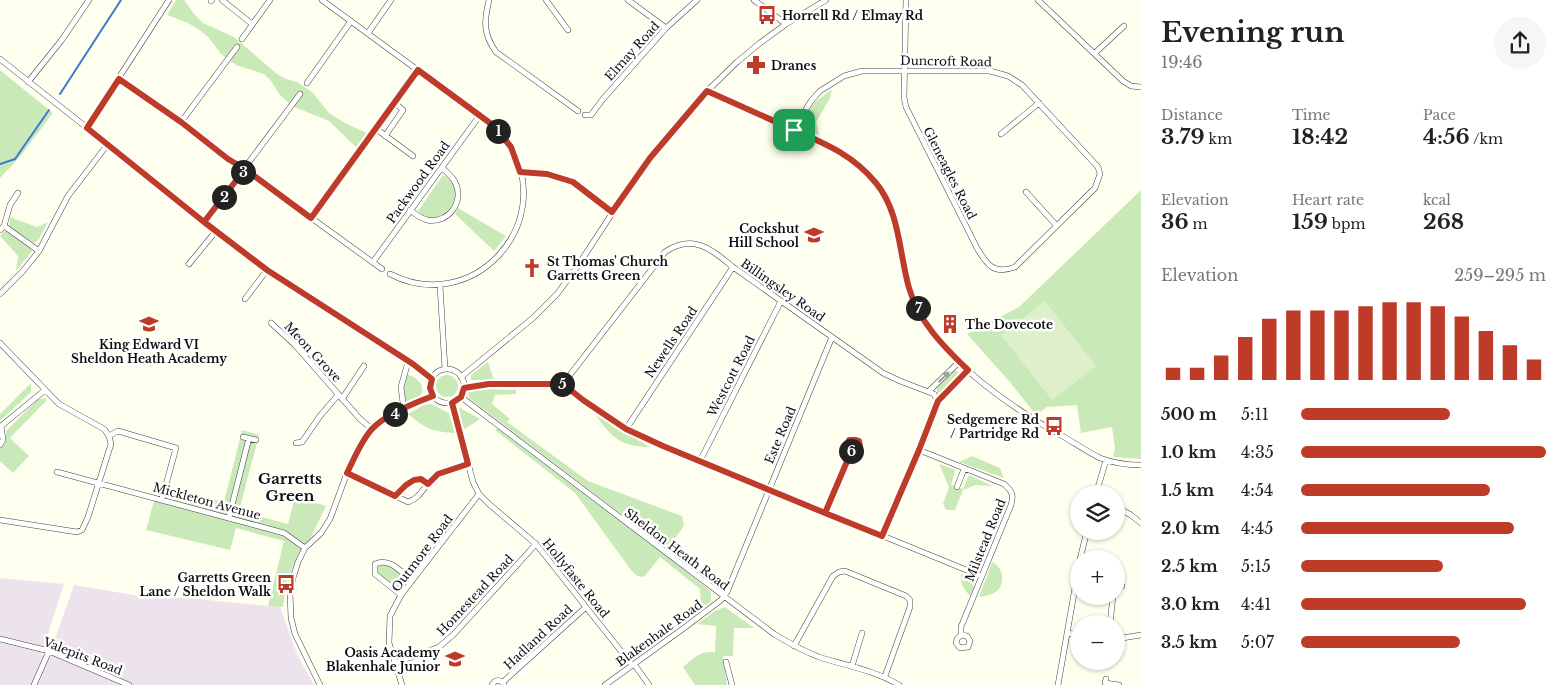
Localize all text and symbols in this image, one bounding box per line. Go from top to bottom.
bus stop icon: Horrell Rd / Elmay Rd [756,4,778,26]
place label: Horrell Rd / Elmay Rd [782,8,924,23]
text: Evening run [1161,15,1345,50]
button: share [1494,17,1546,69]
street label: Elmay Road [601,18,663,84]
text: 19:46 [1161,52,1203,72]
street label: Duncroft Road [900,53,992,69]
pharmacy icon: Dranes [745,54,767,76]
place label: Dranes [771,58,817,73]
text: Distance [1161,106,1223,124]
text: Time [1292,106,1331,124]
text: Pace [1423,106,1456,124]
pin [773,109,815,151]
icon: arrive [780,116,808,144]
pin: 1 [486,118,510,144]
text: 1 [495,122,502,140]
street label: Gleneagles Road [920,124,980,222]
text: 3.79 [1161,124,1205,150]
text: 18:42 [1292,124,1348,150]
text: 4:56 [1423,124,1470,150]
text: km [1205,130,1232,148]
text: /km [1470,130,1503,148]
street label: Packwood Road [383,138,453,226]
pin: 3 [230,160,256,184]
text: 3 [239,163,248,181]
pin: 2 [212,184,236,210]
text: 2 [220,188,229,206]
text: Elevation [1161,191,1229,209]
text: Heart rate [1292,191,1364,209]
text: kcal [1423,191,1451,209]
text: 36 [1161,209,1189,235]
text: 159 [1292,209,1328,235]
text: 268 [1423,209,1464,235]
text: m [1189,215,1208,233]
text: bpm [1328,215,1366,233]
place label: Cockshut Hill School [728,221,800,250]
school or university icon: Cockshut Hill School [803,224,825,246]
place label: St Thomas' Church Garretts Green [547,254,668,283]
street label: Billingsley Road [738,255,828,325]
church icon: St Thomas' Church Garretts Green [521,257,543,279]
text: Elevation [1161,265,1238,285]
text: 259–295 m [1454,265,1546,285]
pin: 7 [906,296,930,320]
text: 7 [915,299,922,317]
street label: Newells Road [642,304,700,380]
school or university icon: King Edward VI Sheldon Heath Academy [138,313,160,335]
building icon: The Dovecote [939,313,961,335]
place label: The Dovecote [965,317,1053,332]
street label: Meon Grove [281,319,345,385]
street label: Westcott Road [704,333,758,420]
place label: King Edward VI Sheldon Heath Academy [71,337,227,366]
one-way arrow [938,371,950,383]
pin: 5 [550,372,574,396]
text: 5 [558,375,567,393]
pin: 4 [382,402,408,426]
street label: Este Road [761,404,799,466]
text: 500 m [1161,404,1217,424]
text: 5:11 [1241,404,1269,424]
text: 4 [391,405,400,423]
place label: Sedgemere Rd / Partridge Rd [947,412,1040,441]
bus stop icon: Sedgemere Rd / Partridge Rd [1043,415,1065,437]
pin: 6 [838,438,864,464]
text: 6 [847,442,856,460]
text: 1.0 km [1161,442,1216,462]
text: 4:35 [1241,442,1274,462]
district label: Garretts Green [258,469,322,505]
street label: Mickleton Avenue [151,479,263,523]
text: 1.5 km [1161,480,1214,500]
text: 4:54 [1241,480,1273,500]
map controls [1070,485,1125,670]
button: layers [1070,485,1125,540]
street label: Milstead Road [962,496,1008,584]
street label: Sheldon Heath Road [622,505,732,593]
street label: Outmore Road [388,512,456,594]
text: 2.0 km [1161,518,1220,538]
text: 4:45 [1241,518,1273,538]
street label: Hollyfaste Road [539,535,613,621]
button: + [1070,550,1125,605]
street label: Homestead Road [434,551,516,639]
text: 2.5 km [1161,556,1218,576]
text: 5:15 [1241,556,1271,576]
place label: Garretts Green Lane / Sheldon Walk [139,570,272,599]
bus stop icon: Garretts Green Lane / Sheldon Walk [275,573,297,595]
text: 3.0 km [1161,594,1220,614]
text: 4:41 [1241,594,1271,614]
street label: Blakenhale Road [613,597,705,669]
street label: Hadland Road [501,601,575,673]
button: − [1070,615,1125,670]
text: 3.5 km [1161,632,1217,652]
text: 5:07 [1241,632,1274,652]
street label: Valepits Road [40,634,125,678]
place label: Oasis Academy Blakenhale Junior [326,645,440,674]
school or university icon: Oasis Academy Blakenhale Junior [444,648,466,670]

